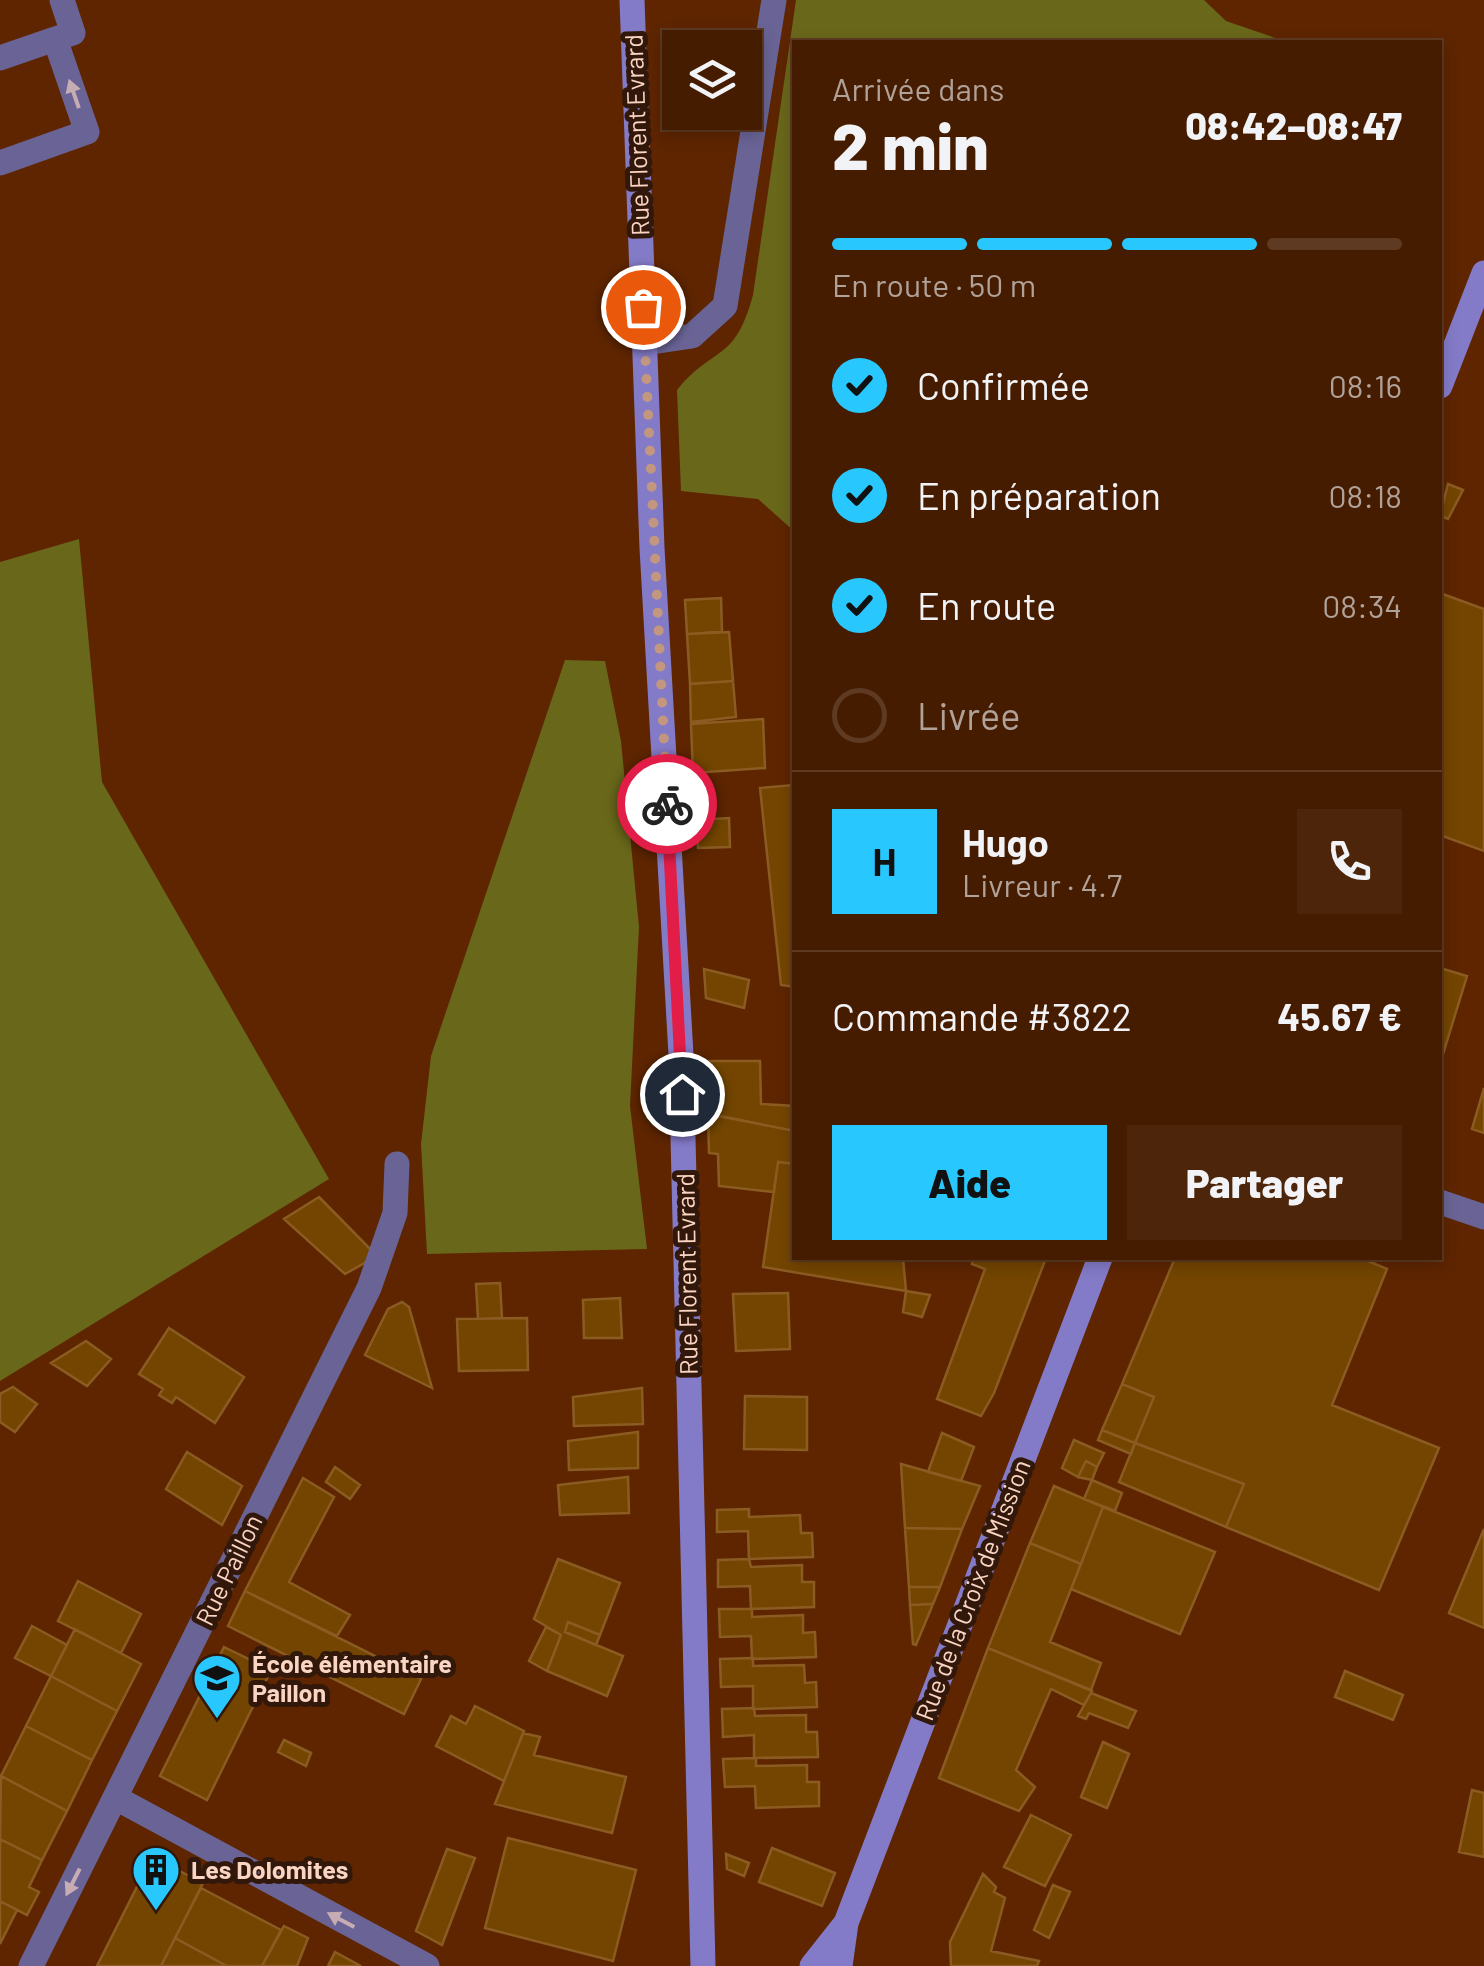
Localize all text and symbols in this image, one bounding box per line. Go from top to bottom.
map controls [662,30,762,130]
button: layers [662,30,762,130]
street label: Rue Florent Evrard [617,34,655,236]
text: Arrivée dans [832,69,1005,107]
one-way arrow [65,79,80,109]
text: 08:42–08:47 [1185,102,1402,148]
text: 2 min [832,105,989,183]
pin [601,265,686,350]
text: En route · 50 m [832,265,1036,303]
icon: bag [616,280,671,335]
icon: check [832,358,887,413]
text: Confirmée [917,362,1090,408]
text: 08:16 [1329,366,1402,404]
icon: check [832,468,887,523]
text: En préparation [917,472,1161,518]
text: 08:18 [1329,476,1402,514]
icon: check [832,578,887,633]
text: En route [917,582,1056,628]
text: 08:34 [1322,586,1402,624]
text: Livrée [917,692,1020,738]
courier [617,754,717,854]
icon: bike [640,777,695,832]
button: phone [1297,809,1402,914]
text: Hugo [962,819,1049,865]
text: H [873,838,896,884]
text: Livreur · 4.7 [962,865,1122,903]
text: Commande #3822 [832,993,1132,1039]
text: 45.67 € [1277,993,1402,1039]
pin [640,1052,725,1137]
icon: home [655,1067,710,1122]
button: Aide [832,1125,1107,1240]
button: Partager [1127,1125,1402,1240]
street label: Rue Florent Evrard [669,1173,703,1375]
street label: Rue de la Croix de Mission [908,1455,1036,1724]
street label: Rue Paillon [188,1509,268,1630]
place label: École élémentaire Paillon [252,1648,452,1707]
school or university icon: École élémentaire Paillon [191,1652,243,1720]
building icon: Les Dolomites [130,1844,182,1912]
place label: Les Dolomites [191,1854,348,1884]
one-way arrow [65,1868,82,1897]
one-way arrow [327,1911,356,1928]

